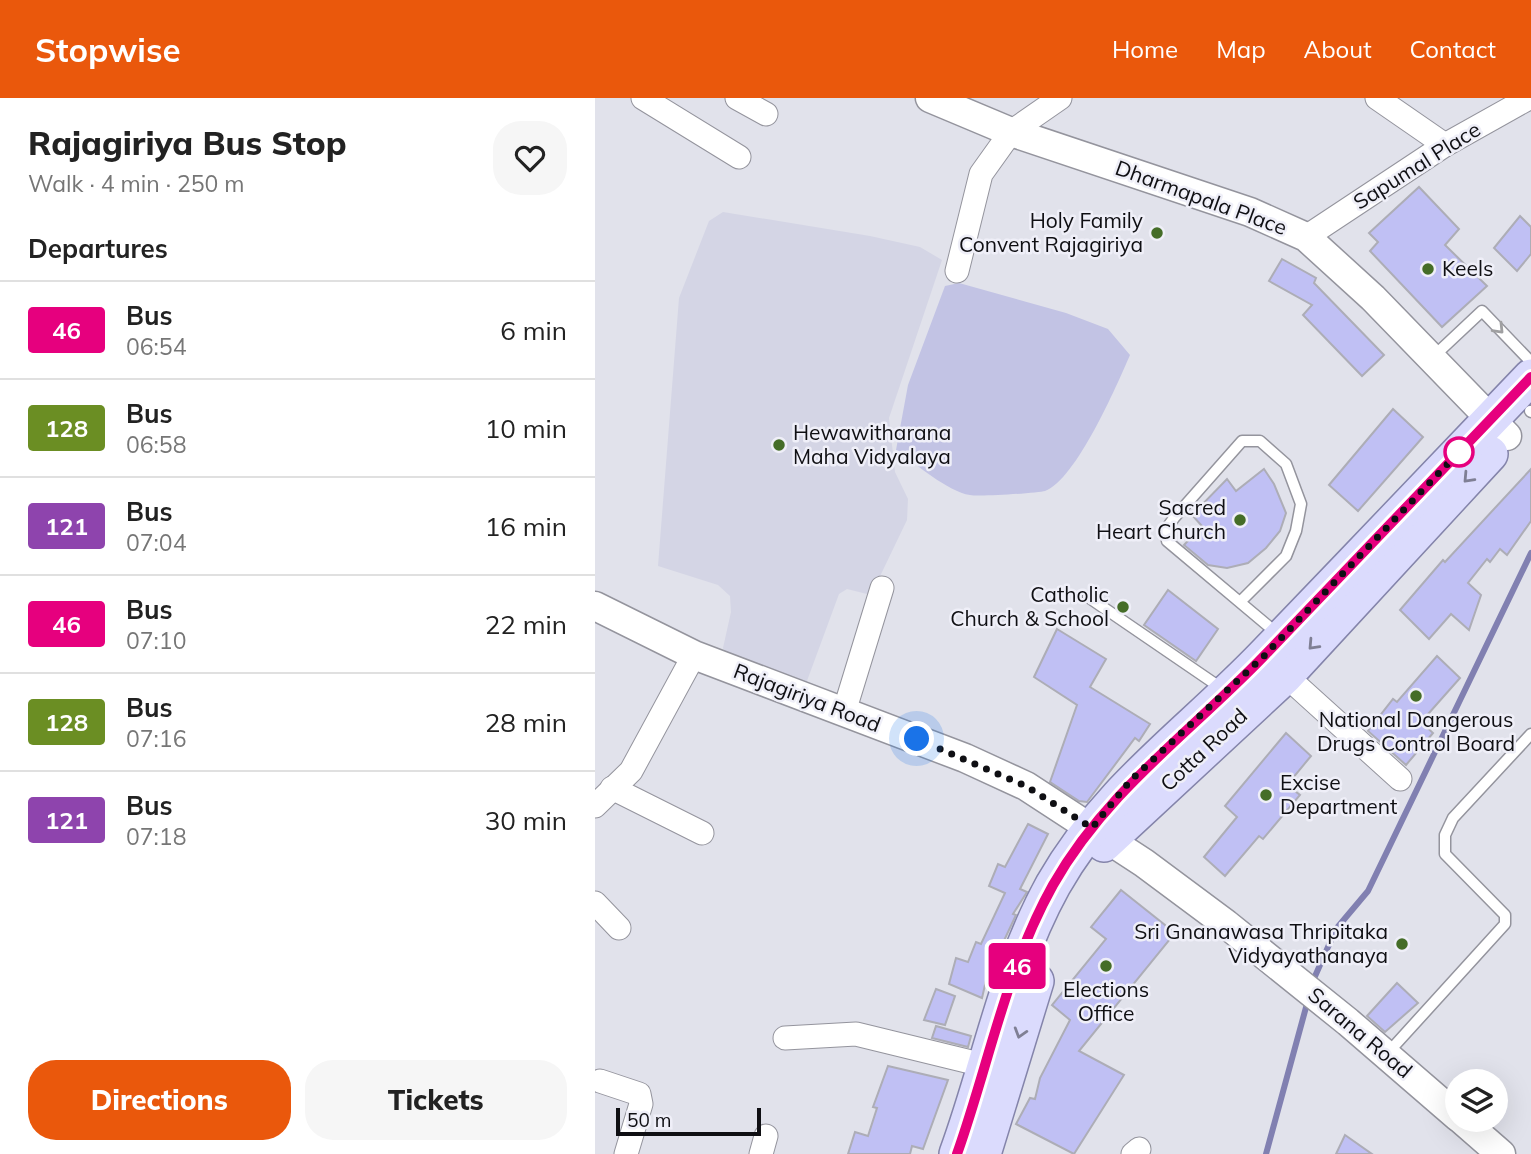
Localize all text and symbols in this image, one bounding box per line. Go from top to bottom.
text: Stopwise [35,29,181,70]
text: Home [1112,34,1178,64]
text: Map [1216,34,1266,64]
text: About [1304,34,1372,64]
text: Contact [1410,34,1496,64]
street label: Sapumal Place [1348,116,1485,215]
button: heart [493,121,567,195]
text: Rajagiriya Bus Stop [28,122,347,163]
street label: Dharmapala Place [1112,154,1291,240]
text: Walk · 4 min · 250 m [28,169,245,198]
place label: Holy Family Convent Rajagiriya [959,207,1143,257]
marker: Holy Family Convent Rajagiriya [1149,225,1165,241]
text: Departures [28,232,168,265]
place label: Keels [1442,255,1493,281]
marker: Keels [1420,261,1436,277]
text: Bus [126,299,172,332]
text: 6 min [500,314,567,347]
text: 46 [52,315,81,345]
one-way arrow [1491,321,1504,334]
text: 06:54 [126,332,186,361]
text: Bus [126,397,172,430]
text: 10 min [485,412,567,445]
text: 128 [45,413,88,443]
place label: Hewawitharana Maha Vidyalaya [793,419,951,469]
text: 06:58 [126,430,186,459]
marker: Hewawitharana Maha Vidyalaya [771,437,787,453]
unlabelled marker [1444,437,1474,467]
one-way arrow [1463,470,1476,483]
place label: Sacred Heart Church [1096,494,1226,544]
text: Bus [126,495,172,528]
text: 16 min [485,510,567,543]
text: 121 [45,511,88,541]
marker: Sacred Heart Church [1232,512,1248,528]
text: 07:04 [126,528,186,557]
place label: Catholic Church & School [950,581,1109,631]
text: Bus [126,593,172,626]
marker: Catholic Church & School [1115,599,1131,615]
text: 22 min [485,608,567,641]
text: 46 [52,609,81,639]
text: 07:10 [126,626,186,655]
one-way arrow [1309,637,1322,650]
street label: Rajagiriya Road [730,657,885,737]
marker: National Dangerous Drugs Control Board [1408,688,1424,704]
text: Bus [126,691,172,724]
street label: Cotta Road [1154,702,1252,796]
text: 28 min [485,706,567,739]
place label: National Dangerous Drugs Control Board [1317,706,1515,756]
text: 128 [45,707,88,737]
your location [899,721,934,756]
text: 07:16 [126,724,186,753]
place label: Excise Department [1280,769,1397,819]
marker: Excise Department [1258,787,1274,803]
text: Bus [126,789,172,822]
text: 30 min [485,804,567,837]
text: 121 [45,805,88,835]
text: 07:18 [126,822,186,851]
place label: Sri Gnanawasa Thripitaka Vidyayathanaya [1134,918,1388,968]
marker: Sri Gnanawasa Thripitaka Vidyayathanaya [1394,936,1410,952]
line badge: 46 [985,943,1048,989]
text: 46 [1003,951,1031,981]
marker: Elections Office [1098,958,1114,974]
place label: Elections Office [1063,976,1149,1026]
street label: Sarana Road [1303,981,1418,1083]
one-way arrow [1014,1026,1028,1038]
button: Directions [28,1060,291,1140]
button: Tickets [305,1060,567,1140]
map controls [1445,1069,1508,1132]
button: layers [1445,1069,1508,1132]
scale bar [616,1105,761,1137]
text: 50 m [627,1108,671,1132]

